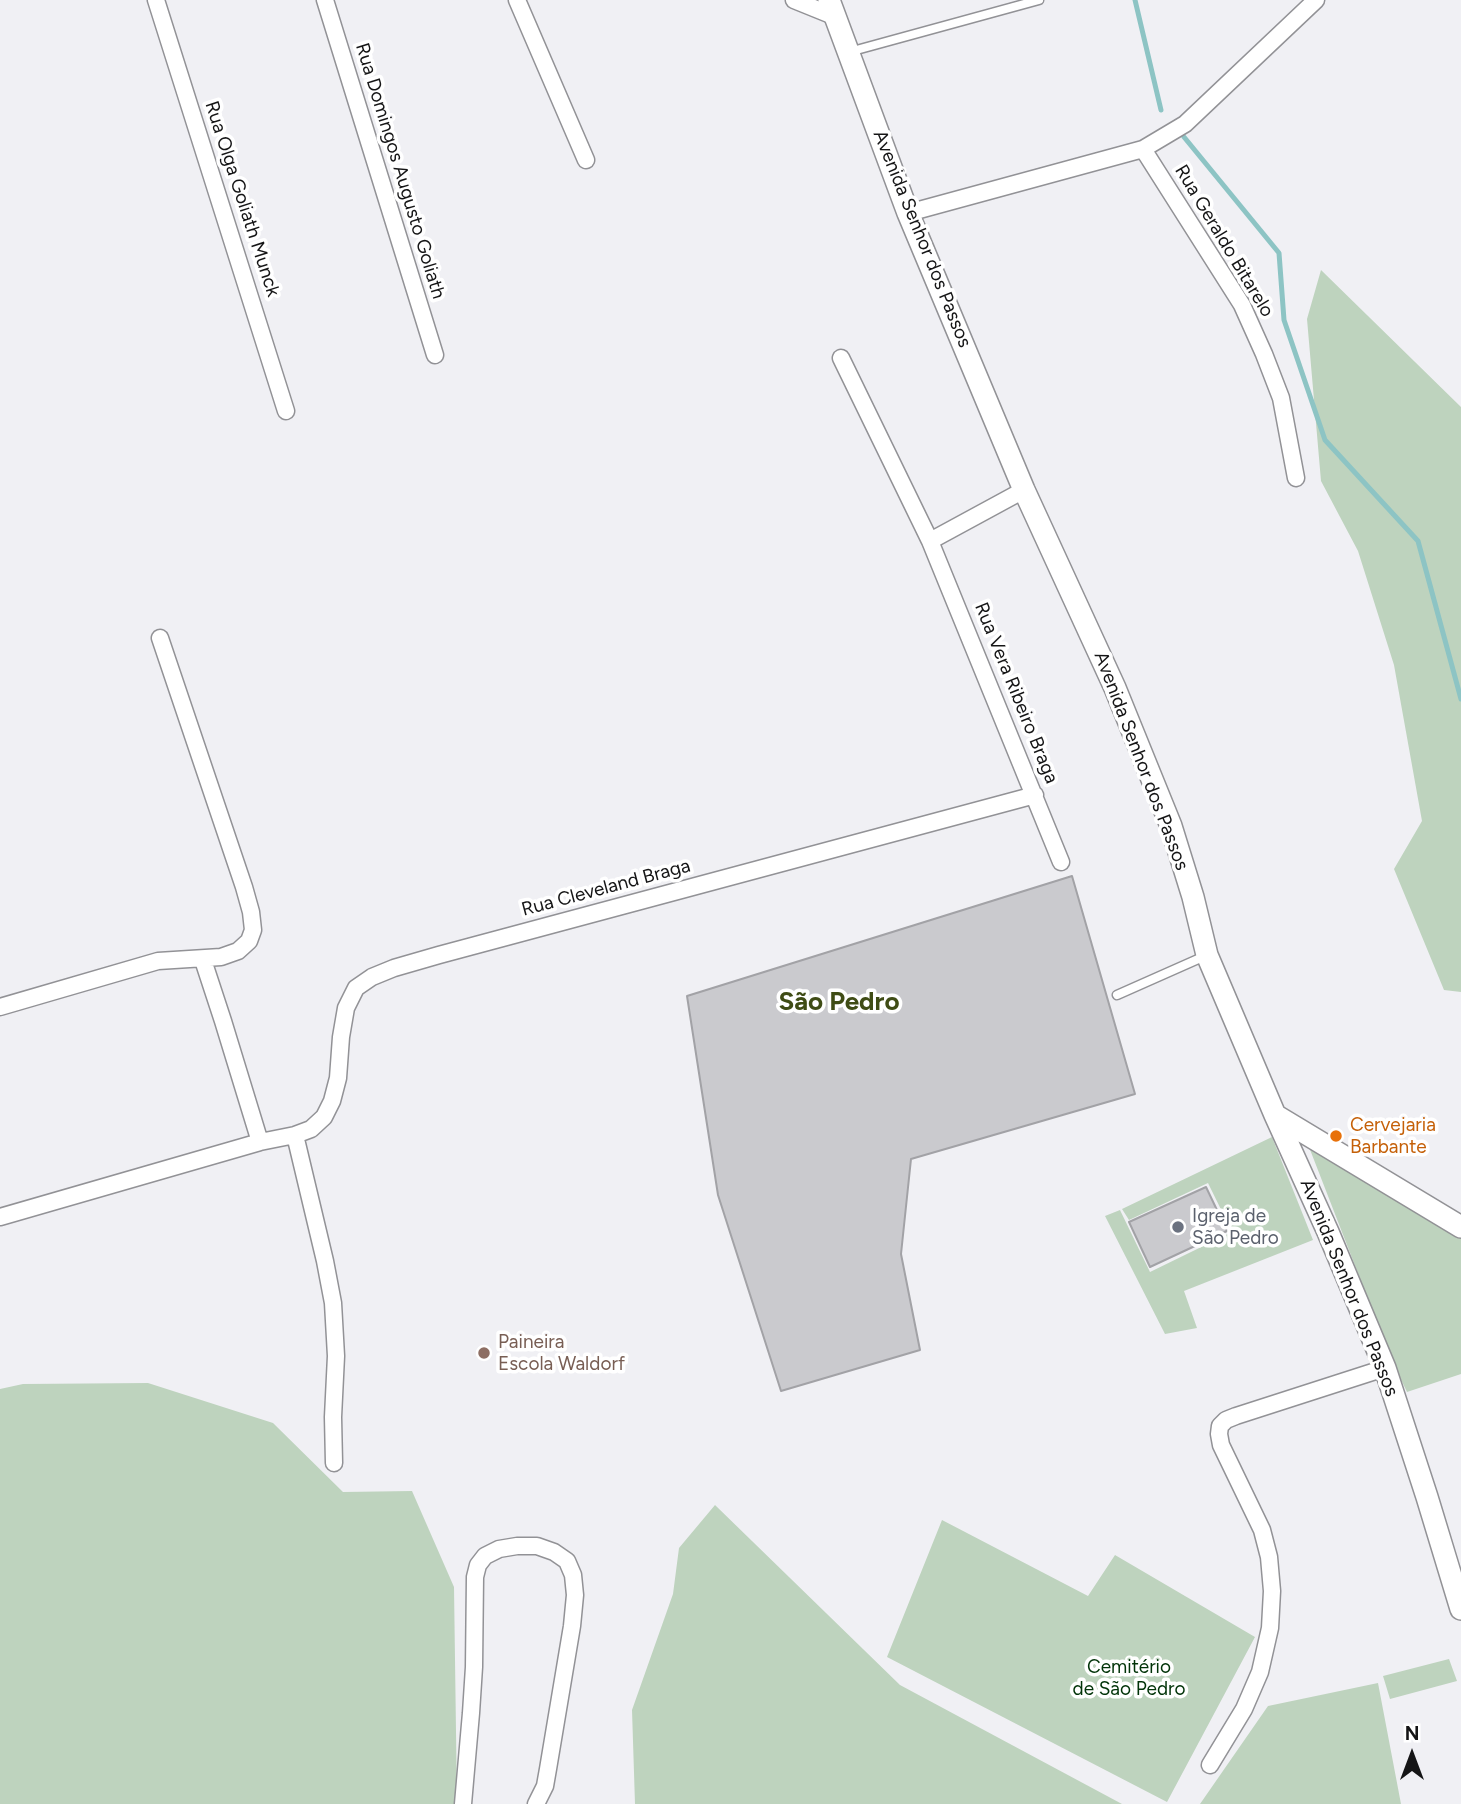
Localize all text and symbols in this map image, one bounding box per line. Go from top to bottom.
street label: Rua Domingos Augusto Goliath [350,40,450,302]
street label: Rua Olga Goliath Munck [200,98,284,300]
street label: Avenida Senhor dos Passos [868,127,976,351]
street label: Rua Geraldo Bitarelo [1170,161,1278,321]
street label: Rua Vera Ribeiro Braga [969,599,1063,787]
street label: Avenida Senhor dos Passos [1089,648,1193,874]
street label: Rua Cleveland Braga [519,855,693,921]
district label: São Pedro [778,986,900,1018]
place label: Cervejaria Barbante [1350,1114,1436,1158]
marker: Cervejaria Barbante [1328,1128,1344,1144]
street label: Avenida Senhor dos Passos [1295,1176,1403,1400]
place label: Igreja de São Pedro [1192,1205,1279,1249]
marker: Igreja de São Pedro [1170,1219,1186,1235]
place label: Paineira Escola Waldorf [498,1331,625,1375]
marker: Paineira Escola Waldorf [476,1345,492,1361]
park label: Cemitério de São Pedro [1072,1656,1186,1700]
north arrow [1377,1720,1447,1790]
text: N [1405,1722,1419,1745]

